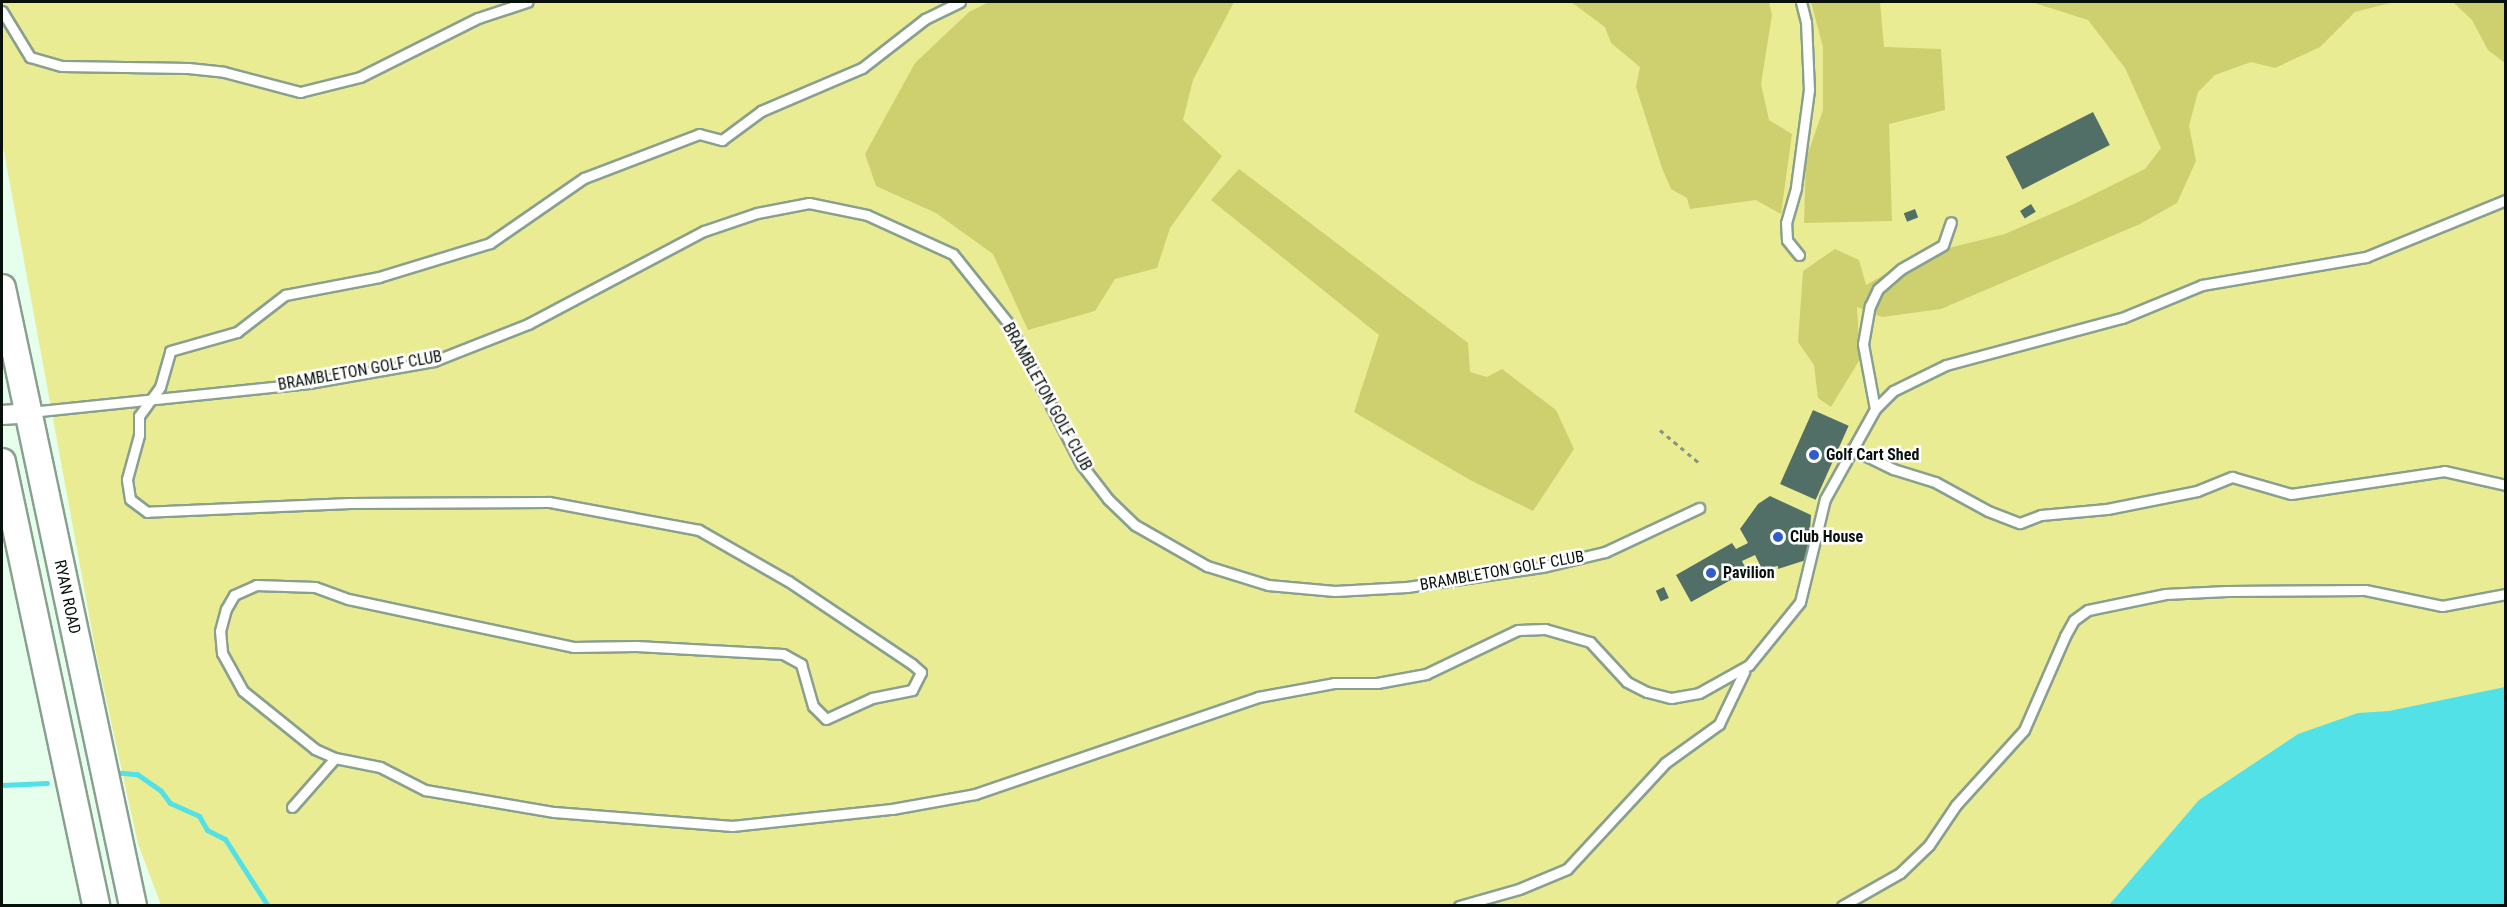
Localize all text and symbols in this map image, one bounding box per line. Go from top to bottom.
street label: BRAMBLETON GOLF CLUB [998,320,1096,474]
street label: BRAMBLETON GOLF CLUB [276,347,444,395]
place label: Golf Cart Shed [1826,445,1919,465]
marker: Golf Cart Shed [1807,448,1821,462]
place label: Club House [1790,527,1863,547]
marker: Club House [1771,530,1785,544]
street label: BRAMBLETON GOLF CLUB [1418,547,1586,595]
street label: RYAN ROAD [50,558,84,636]
place label: Pavilion [1723,563,1775,583]
marker: Pavilion [1704,566,1718,580]

